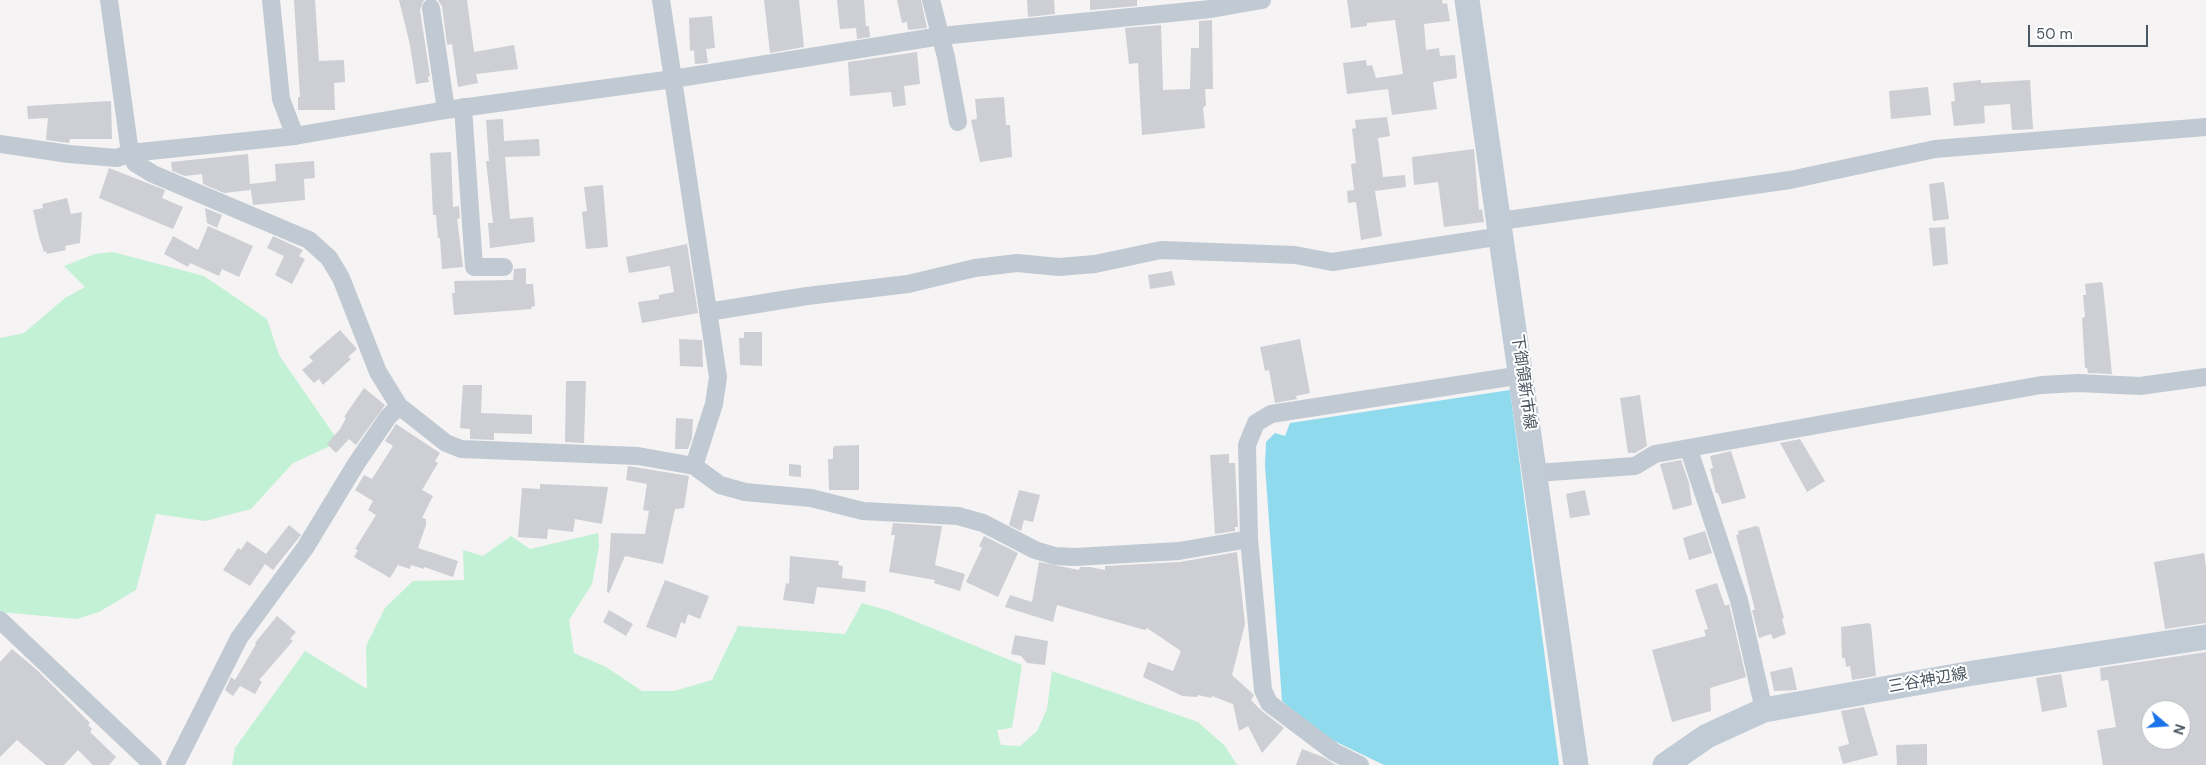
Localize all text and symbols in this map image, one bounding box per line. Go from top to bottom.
scale bar [2031,15,2151,47]
text: 50 m [2036,24,2073,44]
street label: 下御領新市線 [1507,333,1539,431]
street label: 三谷神辺線 [1887,665,1969,697]
north arrow [2141,700,2191,750]
text: N [2169,722,2189,737]

